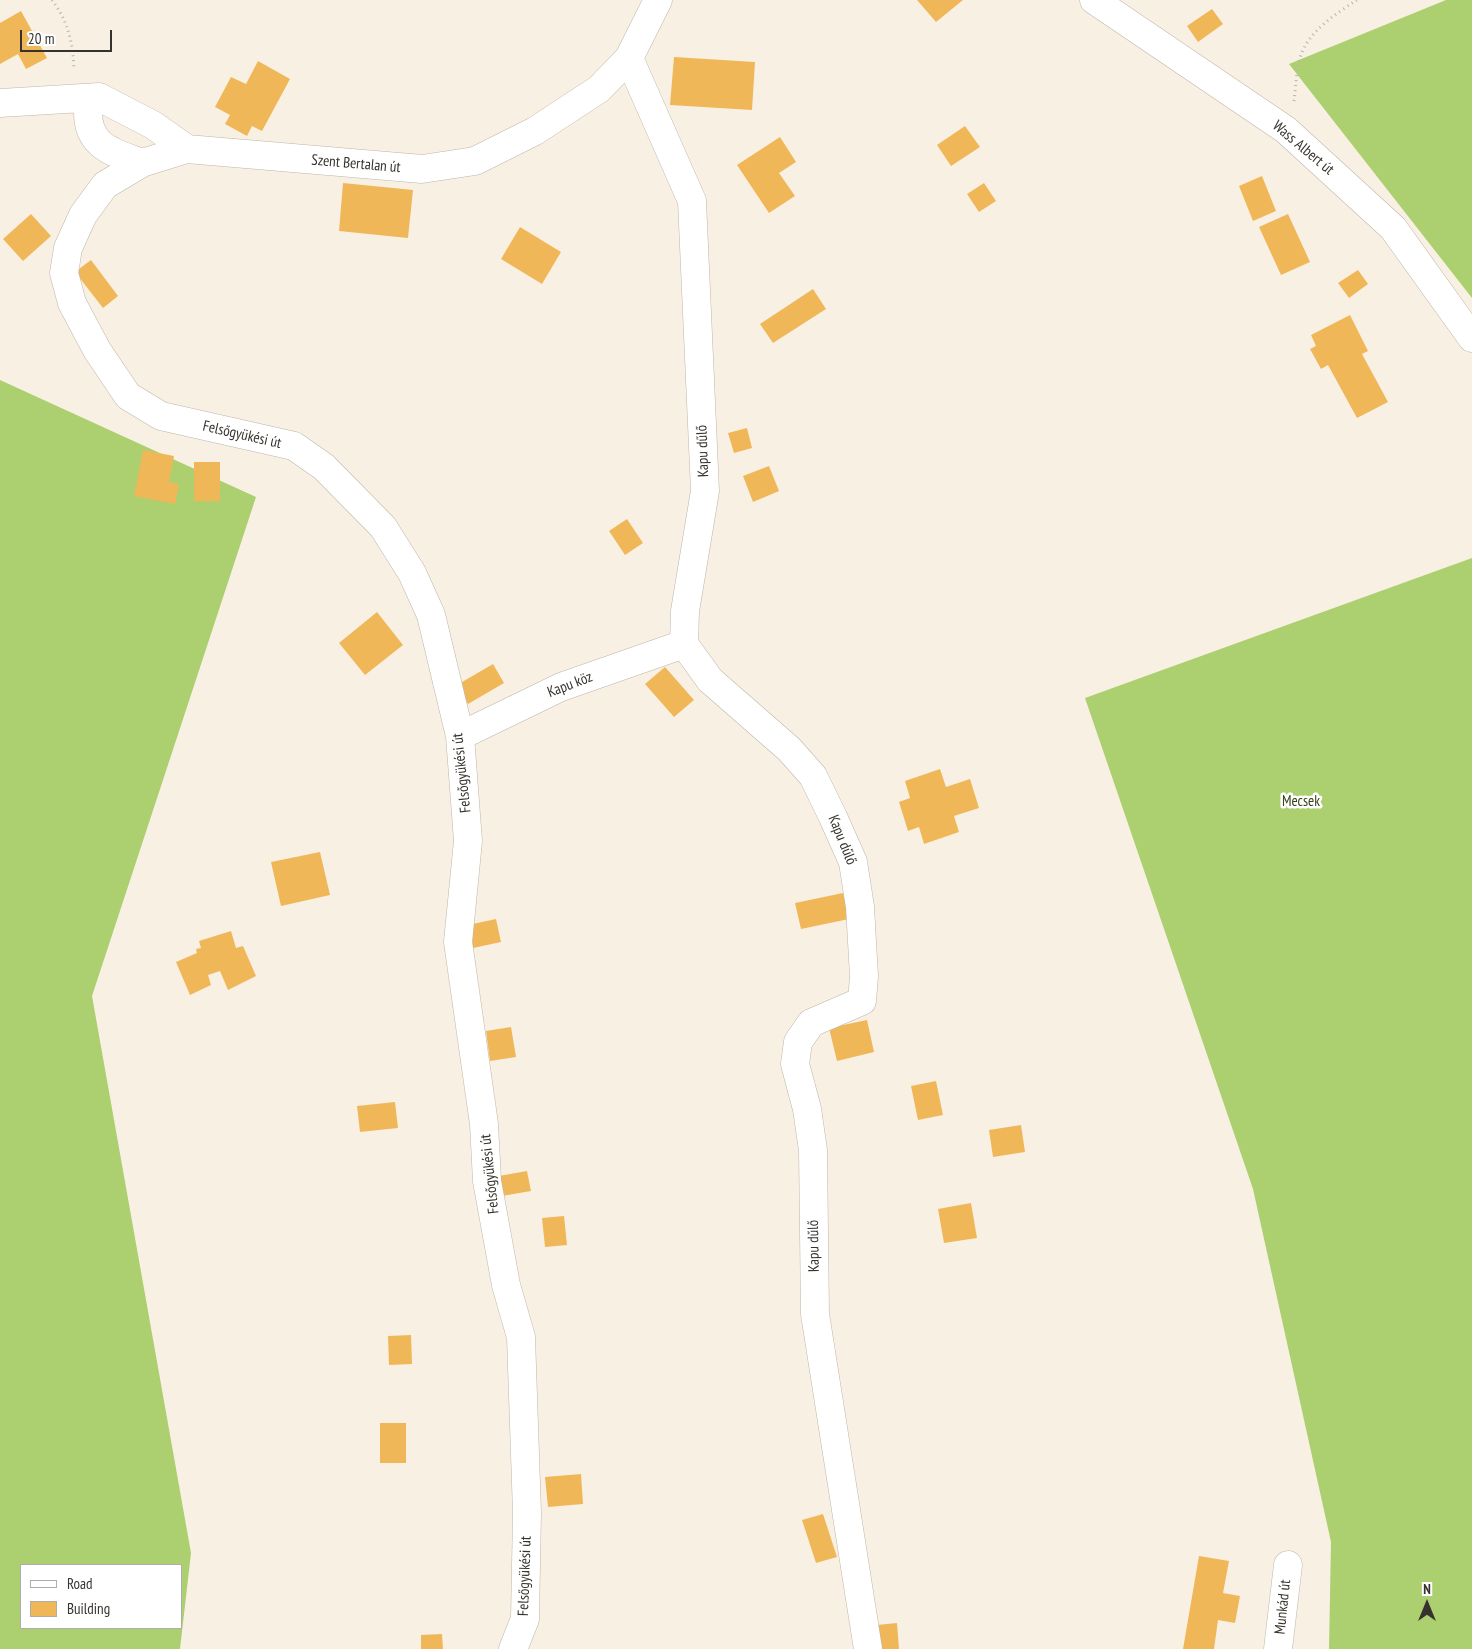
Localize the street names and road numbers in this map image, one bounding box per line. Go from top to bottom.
street label: Wass Albert út [1269,117,1337,179]
street label: Szent Bertalan út [311,151,401,177]
street label: Felsőgyükési út [201,417,283,453]
street label: Kapu dűlő [693,425,713,477]
street label: Kapu köz [545,668,595,702]
street label: Felsőgyükési út [449,732,475,814]
street label: Kapu dűlő [824,812,860,868]
street label: Felsőgyükési út [477,1133,503,1215]
street label: Kapu dűlő [805,1220,823,1272]
street label: Felsőgyükési út [515,1536,535,1616]
street label: Munkád út [1271,1579,1295,1635]

